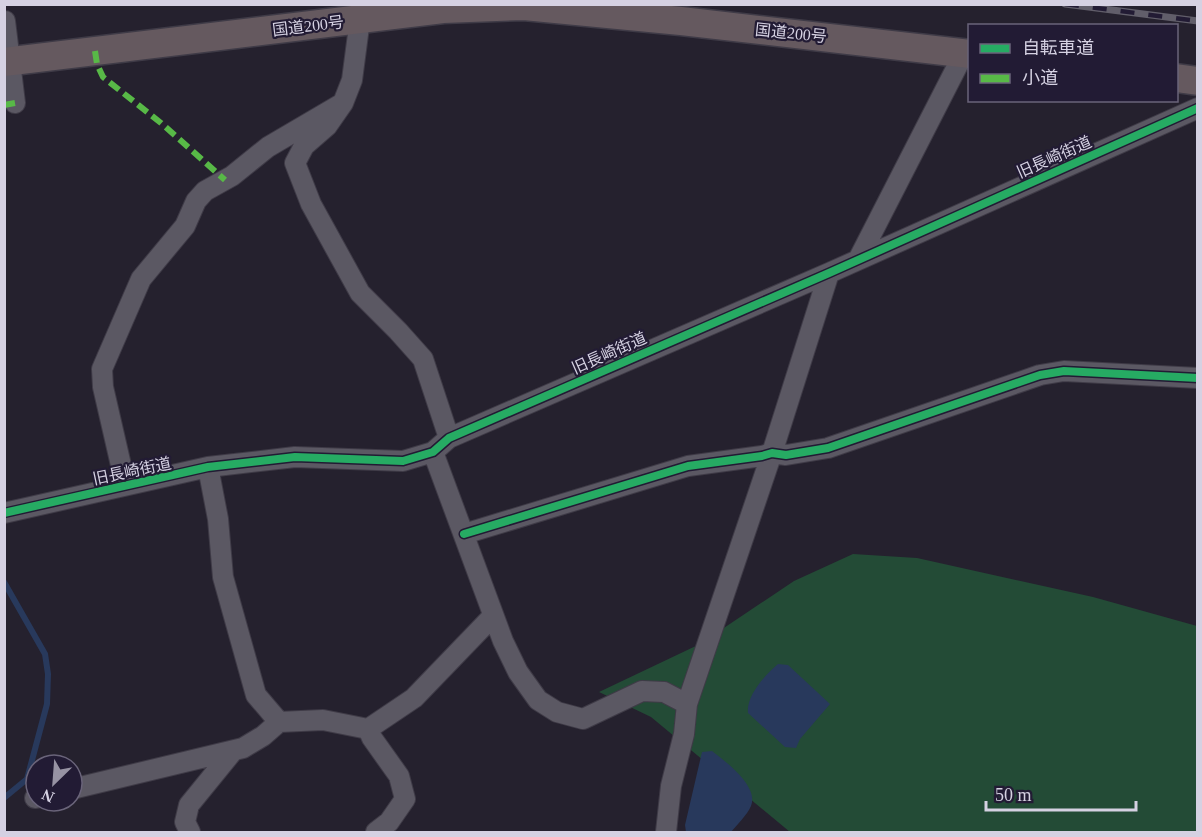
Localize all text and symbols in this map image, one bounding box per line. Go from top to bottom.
street label: 国道200号 [271,13,345,39]
street label: 国道200号 [754,21,828,45]
legend [968,24,1178,102]
text: 自転車道 [1022,38,1094,58]
text: 小道 [1022,68,1058,88]
street label: 旧長崎街道 [1014,133,1094,181]
street label: 旧長崎街道 [569,329,649,377]
street label: 旧長崎街道 [91,454,173,488]
north arrow [24,753,84,813]
scale bar [986,774,1136,812]
text: 50 m [995,785,1032,805]
text: N [39,786,57,806]

